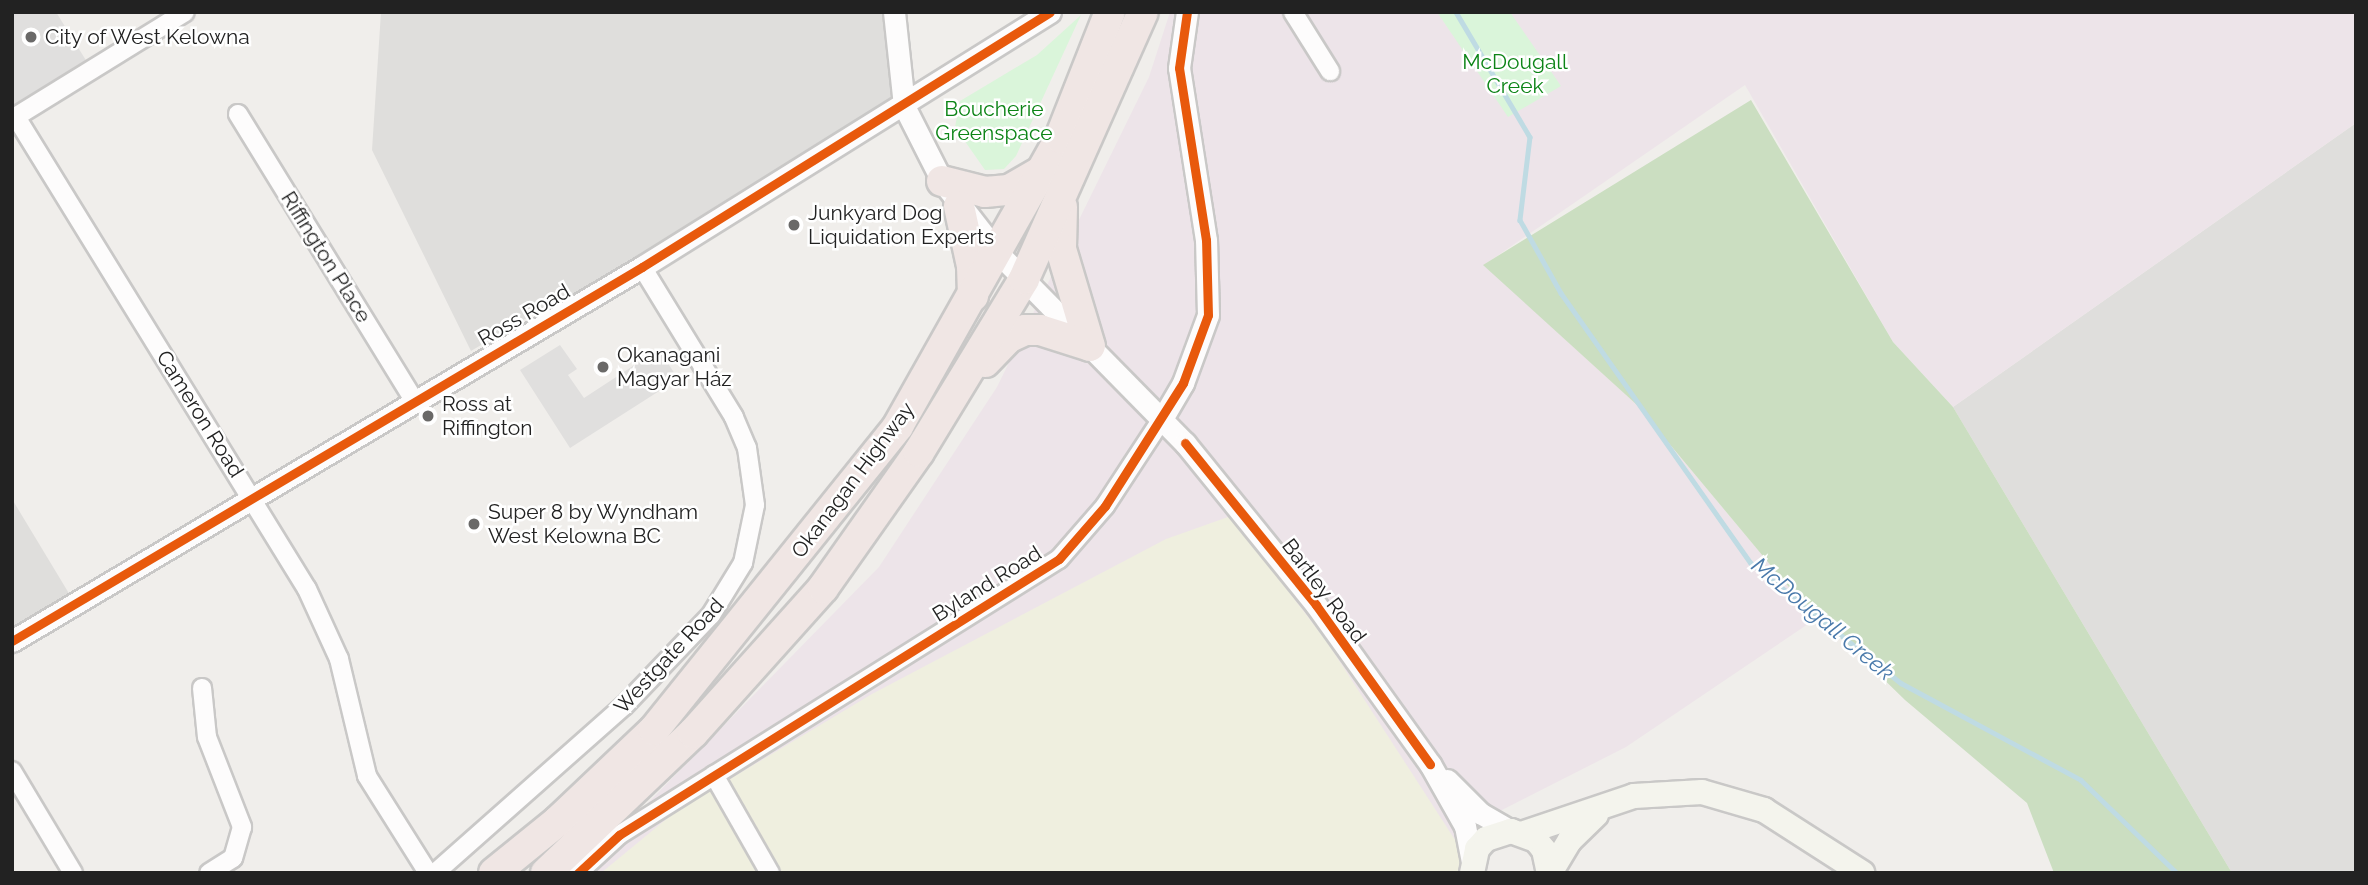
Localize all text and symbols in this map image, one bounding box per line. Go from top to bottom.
place label: City of West Kelowna [45,24,252,50]
marker: City of West Kelowna [23,29,39,45]
park label: McDougall Creek [1462,49,1568,99]
park label: Boucherie Greenspace [935,96,1053,146]
street label: Riffington Place [276,187,376,327]
place label: Junkyard Dog Liquidation Experts [808,200,994,250]
marker: Junkyard Dog Liquidation Experts [786,217,802,233]
street label: Ross Road [474,279,574,351]
place label: Okanagani Magyar Ház [617,342,732,392]
street label: Cameron Road [151,346,249,482]
marker: Okanagani Magyar Ház [595,359,611,375]
place label: Ross at Riffington [442,391,532,441]
street label: Okanagan Highway [786,397,920,563]
marker: Ross at Riffington [420,408,436,424]
place label: Super 8 by Wyndham West Kelowna BC [488,499,700,549]
marker: Super 8 by Wyndham West Kelowna BC [466,516,482,532]
street label: Bartley Road [1276,534,1372,648]
street label: Byland Road [928,541,1046,627]
water label: McDougall Creek [1746,551,1900,687]
street label: Westgate Road [609,593,729,719]

